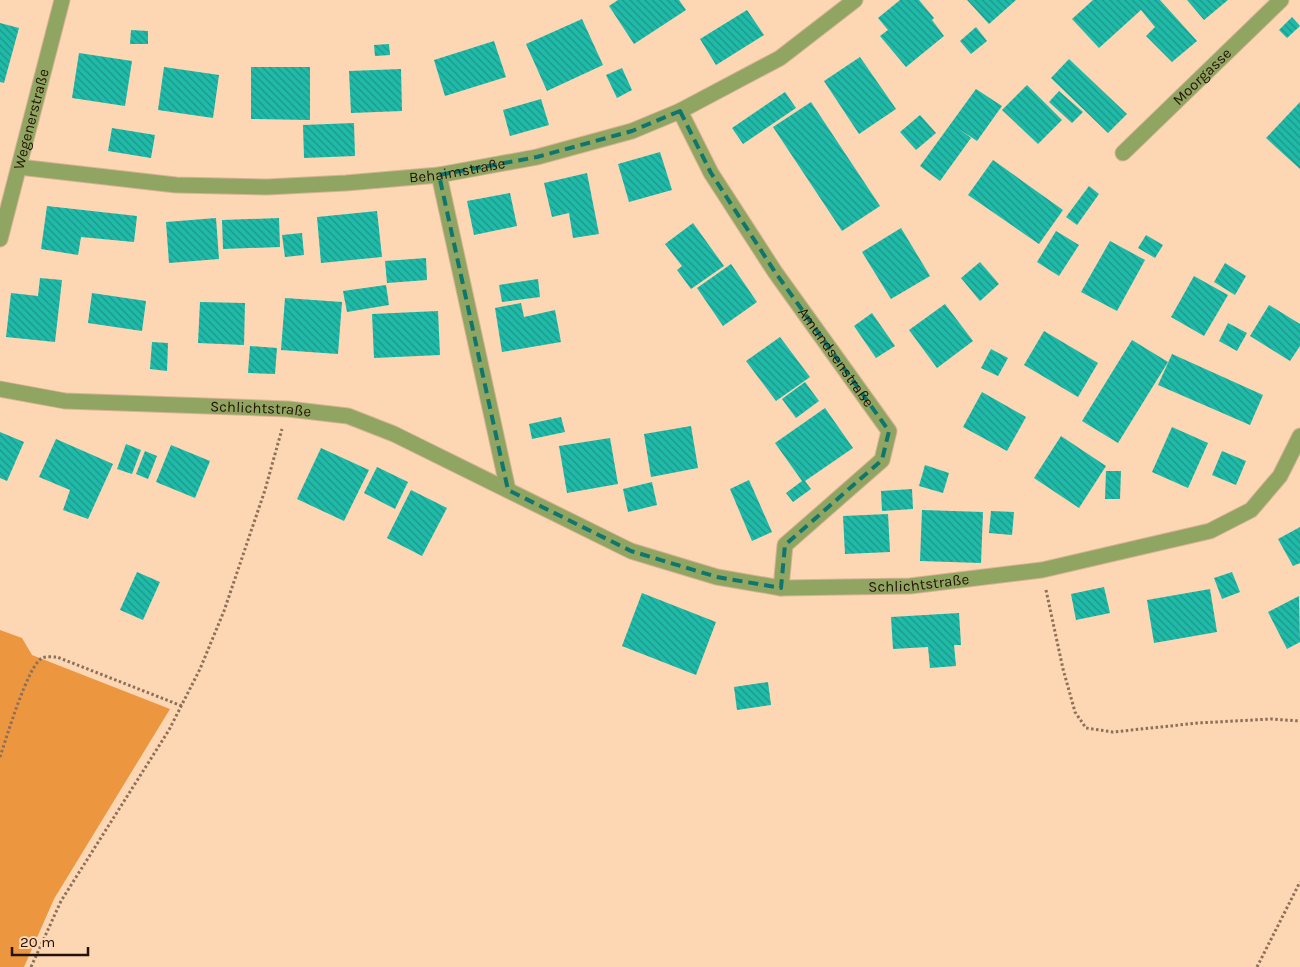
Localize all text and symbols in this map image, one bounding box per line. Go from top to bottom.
street label: Moorgasse [1169,44,1235,109]
street label: Wegenerstraße [9,67,53,171]
street label: Behaimstraße [408,154,507,187]
street label: Amundsenstraße [794,304,878,411]
street label: Schlichtstraße [210,397,312,421]
street label: Schlichtstraße [868,570,970,596]
scale bar [12,924,89,956]
text: 20 m [20,933,55,951]

